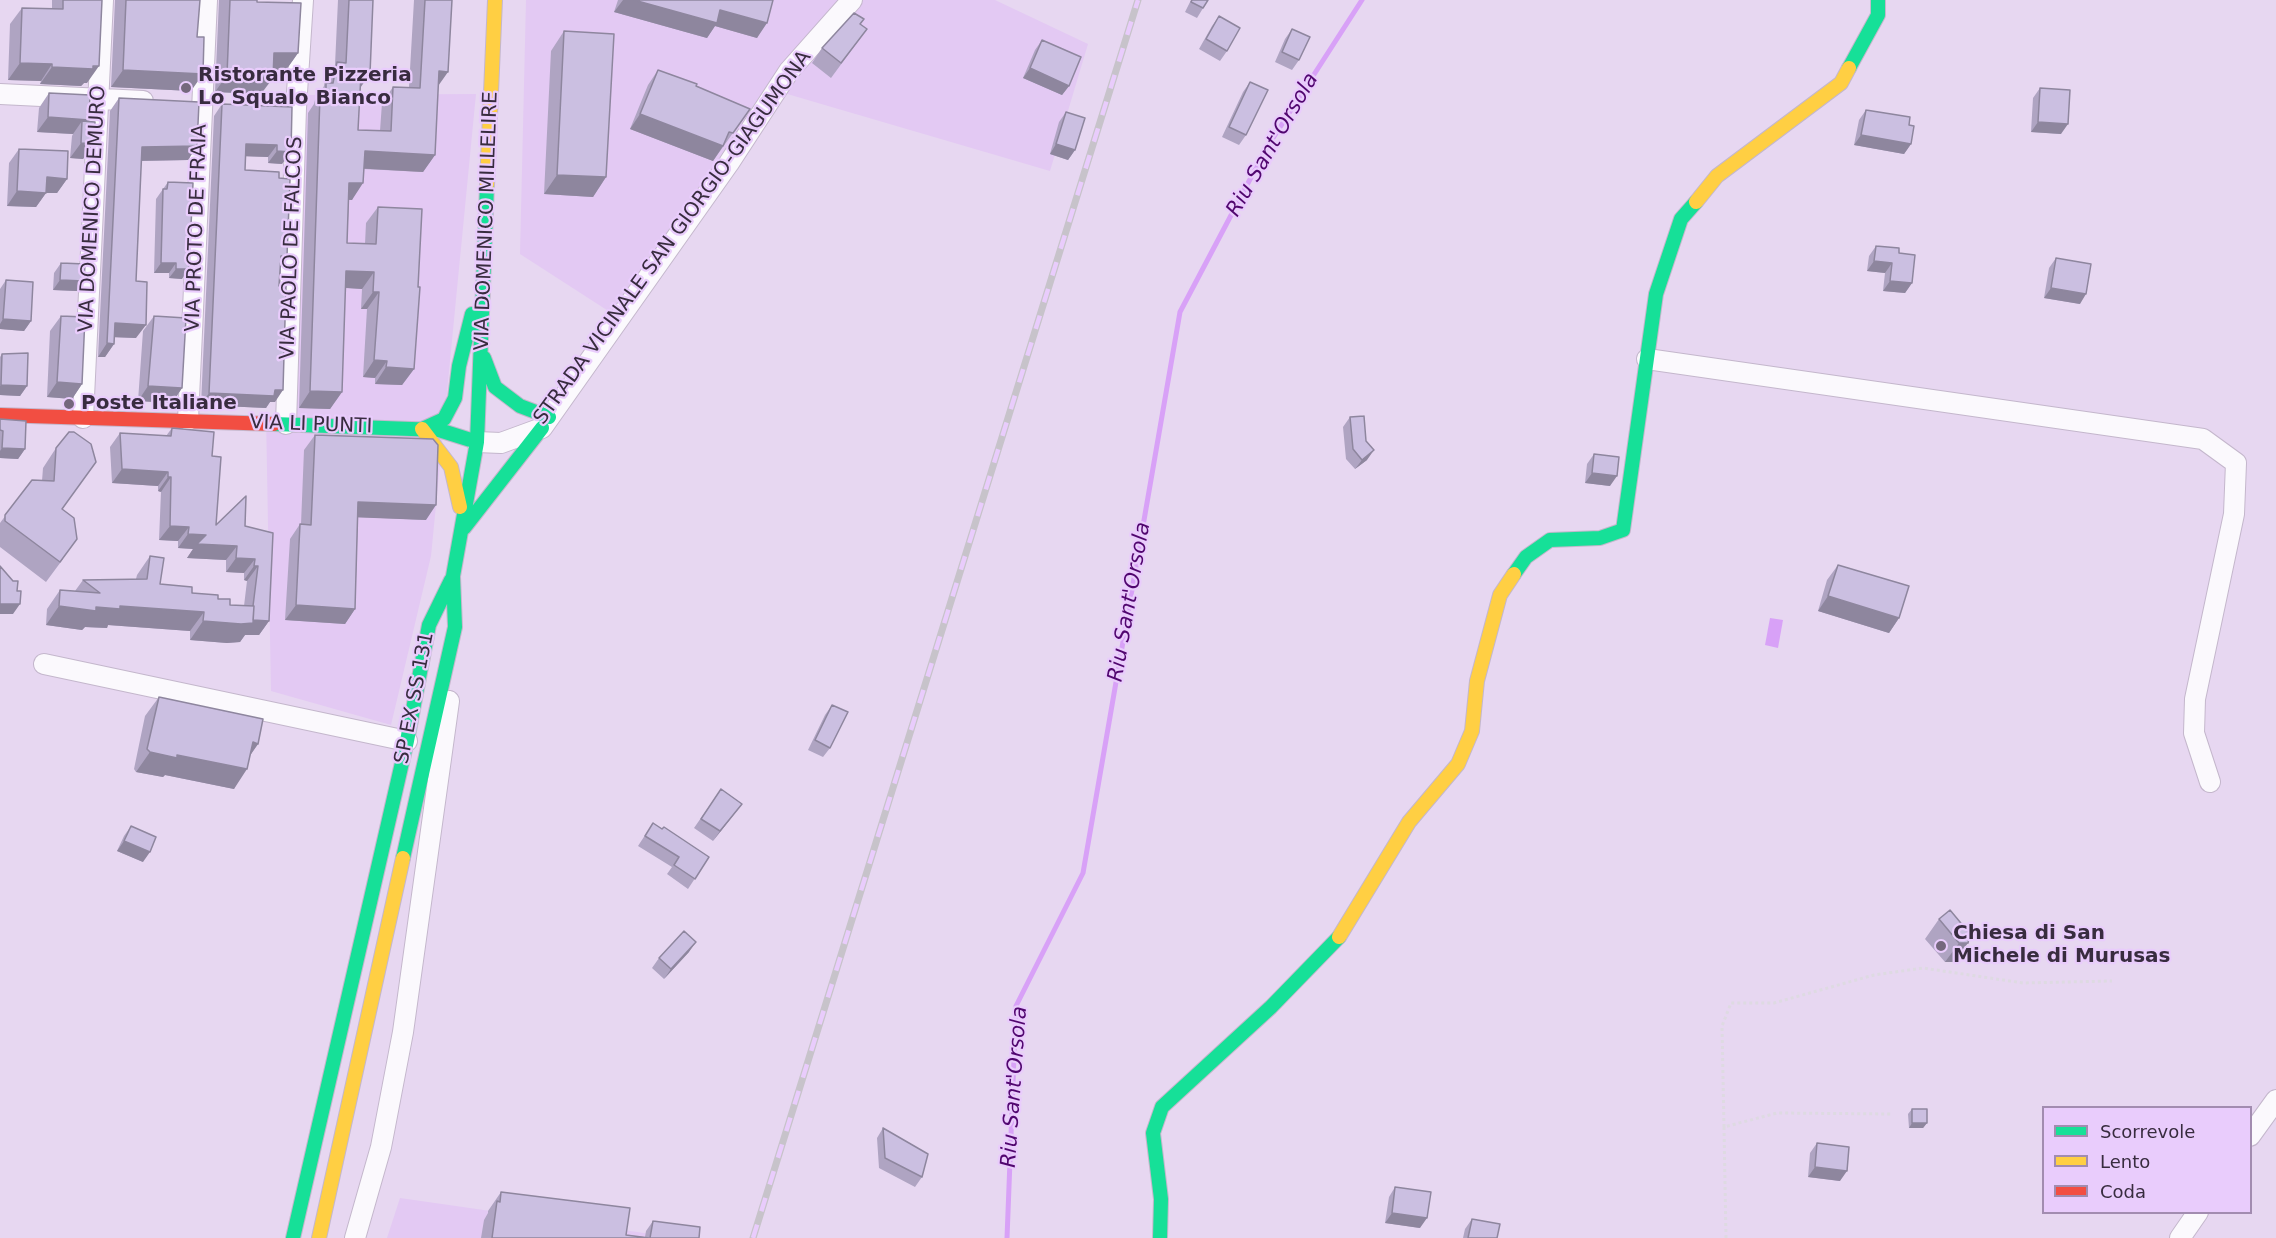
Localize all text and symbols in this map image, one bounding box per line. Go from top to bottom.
street label: STRADA VICINALE SAN GIORGIO-GIAGUMONA [529,46,817,430]
place label: Ristorante Pizzeria Lo Squalo Bianco [198,64,412,111]
water label: Riu Sant'Orsola [1222,69,1324,221]
marker: Ristorante Pizzeria Lo Squalo Bianco [179,81,193,95]
street label: VIA DOMENICO DEMURO [75,85,111,333]
street label: VIA DOMENICO MILLELIRE [470,91,504,351]
street label: VIA PROTO DE FRAIA [181,124,213,332]
street label: VIA PAOLO DE FALCOS [276,136,308,360]
place label: Poste Italiane [81,392,237,416]
marker: Poste Italiane [62,397,76,411]
street label: VIA LI PUNTI [249,411,373,439]
water label: Riu Sant'Orsola [1104,520,1156,684]
street label: SP EX SS 131 [390,630,440,766]
place label: Chiesa di San Michele di Murusas [1953,922,2170,969]
marker: Chiesa di San Michele di Murusas [1934,939,1948,953]
water label: Riu Sant'Orsola [997,1006,1033,1168]
legend [2042,1106,2252,1214]
text: Scorrevole [2100,1121,2195,1142]
text: Lento [2100,1151,2150,1172]
text: Coda [2100,1181,2146,1202]

